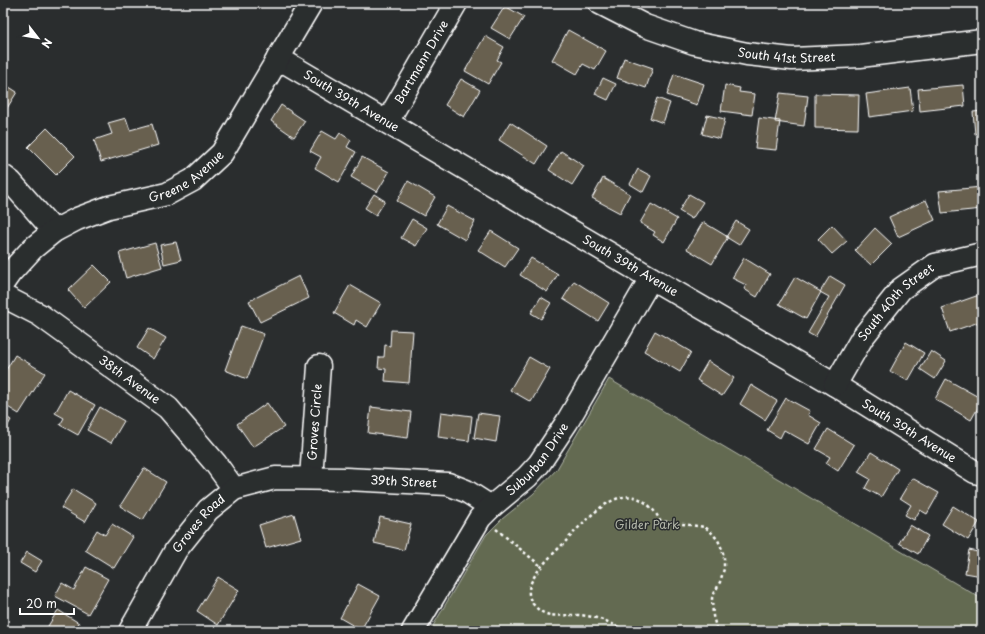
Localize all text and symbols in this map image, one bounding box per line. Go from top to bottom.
street label: Bartmann Drive [389,16,452,107]
north arrow [18,18,58,58]
text: N [37,35,57,52]
street label: South 41st Street [736,42,836,67]
street label: South 39th Avenue [301,65,403,136]
street label: Greene Avenue [147,145,228,206]
street label: South 39th Avenue [580,230,682,300]
street label: South 40th Street [853,258,937,344]
street label: 38th Avenue [95,351,165,408]
street label: Groves Circle [302,383,326,461]
street label: South 39th Avenue [859,394,961,467]
street label: Suburban Drive [501,418,572,499]
street label: 39th Street [370,470,438,491]
street label: Groves Road [167,490,229,556]
park label: Gilder Park [615,515,679,533]
scale bar [20,590,74,616]
text: 20 m [26,594,57,612]

